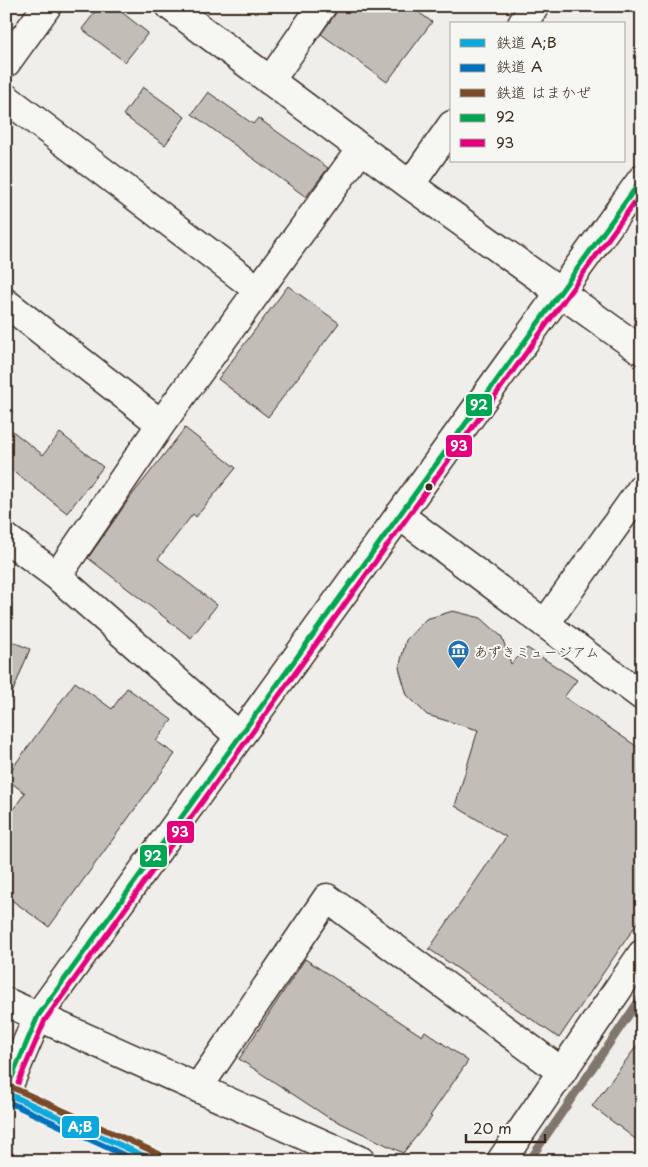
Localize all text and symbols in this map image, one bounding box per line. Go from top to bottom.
legend [450,22,626,162]
text: 鉄道 A;B [496,30,557,53]
text: 鉄道 A [496,54,542,77]
text: 鉄道 はまかぜ [496,80,591,103]
text: 92 [496,104,515,127]
text: 93 [496,130,514,153]
line badge: 92 [465,393,493,417]
text: 92 [470,394,488,415]
line badge: 93 [445,434,473,458]
text: 93 [450,435,468,456]
unlabelled marker [424,482,434,492]
museum icon: あずきミュージアム [446,639,470,670]
place label: あずきミュージアム [474,641,599,662]
line badge: 93 [166,820,195,844]
text: 93 [171,821,189,842]
line badge: 92 [139,844,168,868]
text: 92 [144,845,162,866]
scale bar [466,1112,544,1144]
line badge: A;B [61,1115,100,1139]
text: A;B [68,1116,92,1137]
text: 20 m [473,1116,512,1139]

